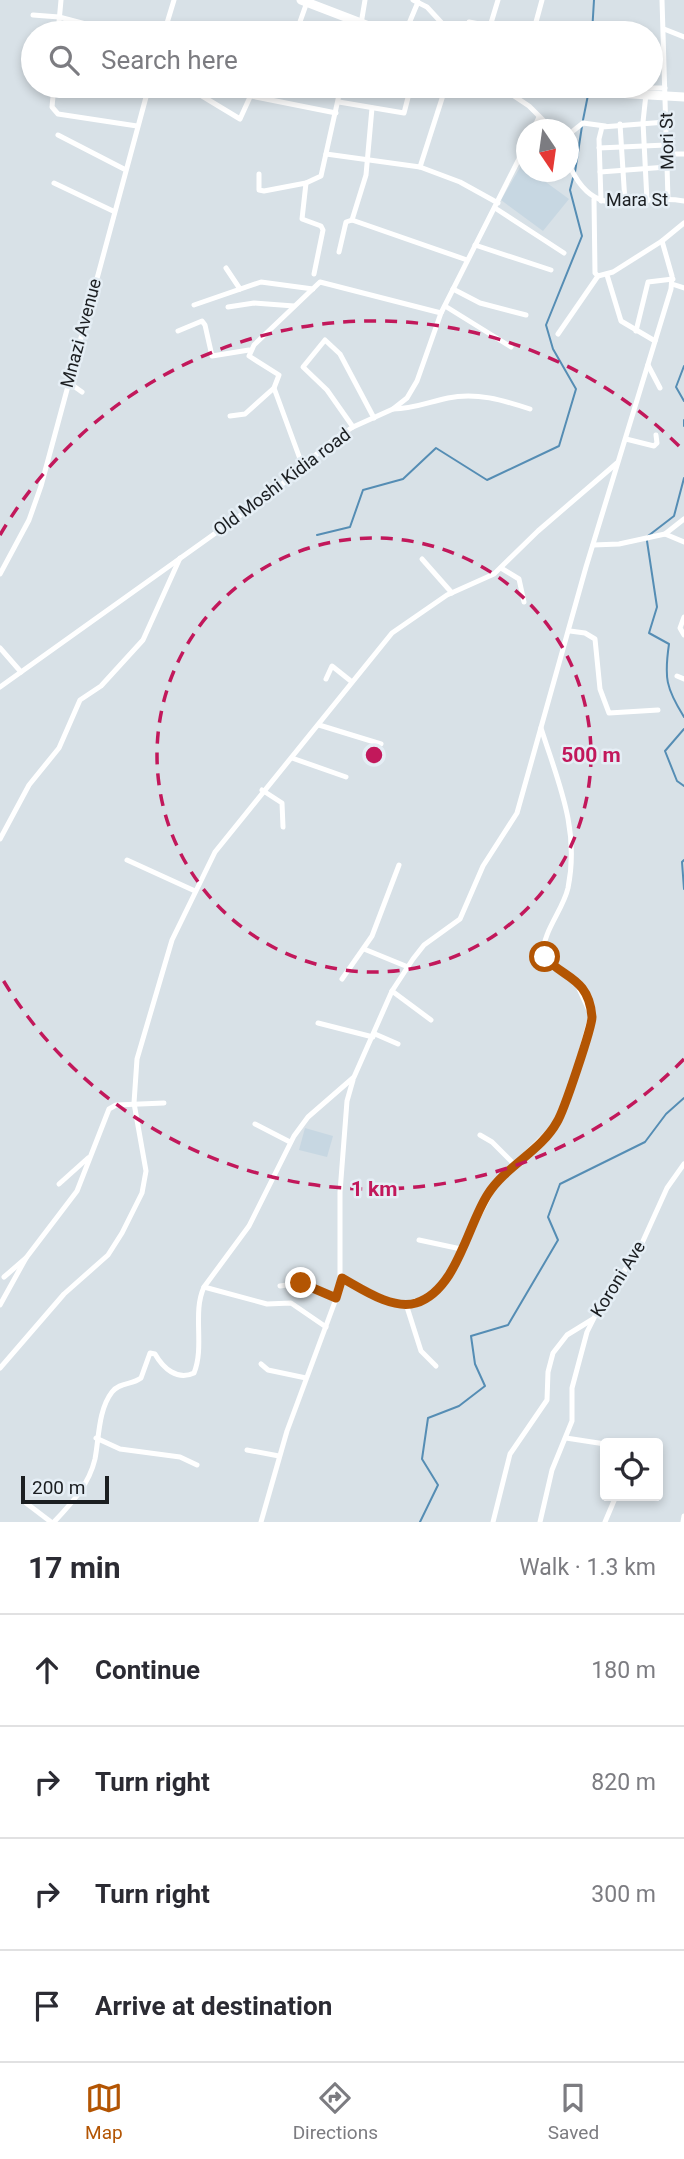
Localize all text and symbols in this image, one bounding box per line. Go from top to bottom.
search box [21,21,663,98]
icon: search [45,41,83,79]
text: Search here [101,45,238,75]
street label: Mori St [655,112,678,170]
north arrow [516,119,579,182]
street label: Mara St [606,189,668,210]
street label: Mnazi Avenue [56,276,105,390]
street label: Old Moshi Kidia road [209,423,354,540]
centre of rings [362,743,386,767]
text: 500 m [561,743,621,767]
route start [529,941,560,972]
text: 1 km [351,1177,397,1201]
street label: Koroni Ave [586,1237,649,1321]
route end [285,1267,316,1298]
map controls [600,1438,663,1501]
button: locate [600,1438,663,1501]
scale bar [21,1473,108,1505]
text: 200 m [32,1476,85,1499]
text: 17 min [28,1550,121,1585]
text: Walk · 1.3 km [519,1554,656,1581]
icon: ahead [28,1651,66,1689]
text: Continue [95,1655,200,1685]
text: 180 m [591,1657,656,1684]
icon: right [28,1763,66,1801]
text: Turn right [95,1767,210,1797]
text: 820 m [591,1769,656,1796]
icon: right [28,1875,66,1913]
text: Turn right [95,1879,210,1909]
text: 300 m [591,1881,656,1908]
icon: arrive [28,1987,66,2025]
text: Arrive at destination [95,1991,332,2021]
tab: Map [85,2079,123,2144]
tab: Directions [293,2079,378,2144]
tab: Saved [548,2079,599,2144]

